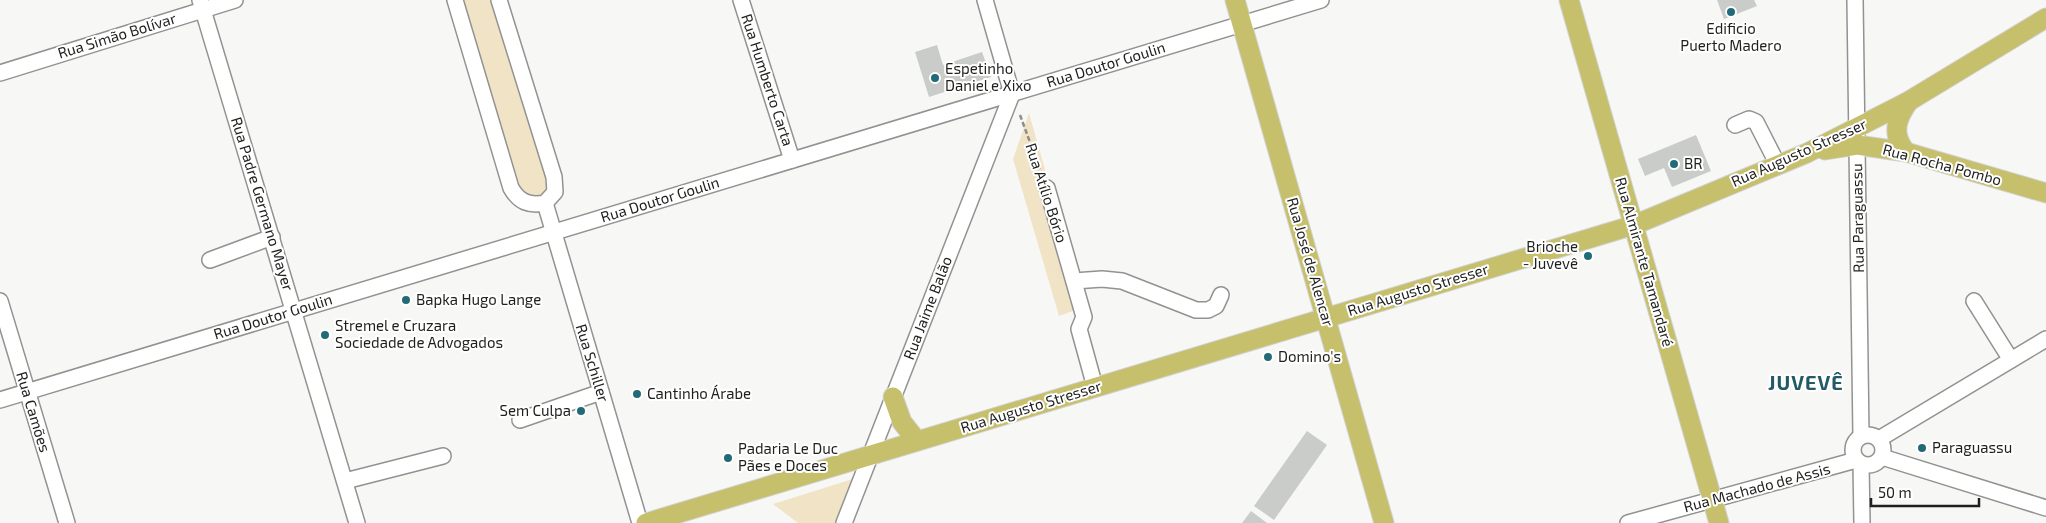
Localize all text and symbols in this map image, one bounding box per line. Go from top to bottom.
marker: Edificio Puerto Madero [1725,6,1737,18]
street label: Rua Simão Bolívar [55,8,178,62]
street label: Rua Humberto Carta [738,11,798,148]
place label: Edificio Puerto Madero [1680,19,1782,54]
street label: Rua Doutor Goulin [1044,37,1167,91]
place label: Espetinho Daniel e Xixo [945,59,1032,94]
marker: Espetinho Daniel e Xixo [929,72,941,84]
street label: Rua Augusto Stresser [1728,114,1869,190]
street label: Rua Padre Germano Mayer [228,115,298,293]
street label: Rua Rocha Pombo [1881,140,2004,189]
street label: Rua Atílio Bório [1022,141,1072,245]
place label: BR [1684,154,1703,172]
marker: BR [1668,158,1680,170]
street label: Rua Paraguassu [1847,163,1867,273]
street label: Rua Doutor Goulin [598,172,721,226]
street label: Rua Almirante Tamandaré [1612,175,1678,349]
street label: Rua José de Alencar [1284,195,1338,328]
place label: Brioche - Juvevê [1523,237,1578,272]
marker: Brioche - Juvevê [1582,250,1594,262]
street label: Rua Jaime Balão [899,253,955,362]
street label: Rua Augusto Stresser [1345,259,1490,319]
street label: Rua Doutor Goulin [211,289,334,343]
place label: Bapka Hugo Lange [416,290,541,308]
marker: Bapka Hugo Lange [400,294,412,306]
place label: Stremel e Cruzara Sociedade de Advogados [335,316,503,351]
street label: Rua Schiller [573,322,613,404]
marker: Stremel e Cruzara Sociedade de Advogados [319,329,331,341]
place label: Domino's [1278,347,1341,365]
marker: Domino's [1262,351,1274,363]
street label: Rua Camões [13,369,55,454]
district label: JUVEVÊ [1768,370,1844,394]
street label: Rua Augusto Stresser [958,376,1103,436]
place label: Cantinho Árabe [647,384,751,402]
marker: Cantinho Árabe [631,388,643,400]
place label: Sem Culpa [500,401,571,419]
marker: Sem Culpa [575,405,587,417]
place label: Paraguassu [1932,438,2012,456]
place label: Padaria Le Duc Pães e Doces [738,439,838,474]
marker: Paraguassu [1916,442,1928,454]
marker: Padaria Le Duc Pães e Doces [722,452,734,464]
street label: Rua Machado de Assis [1681,459,1832,515]
scale bar [1871,476,1978,508]
text: 50 m [1878,483,1912,501]

